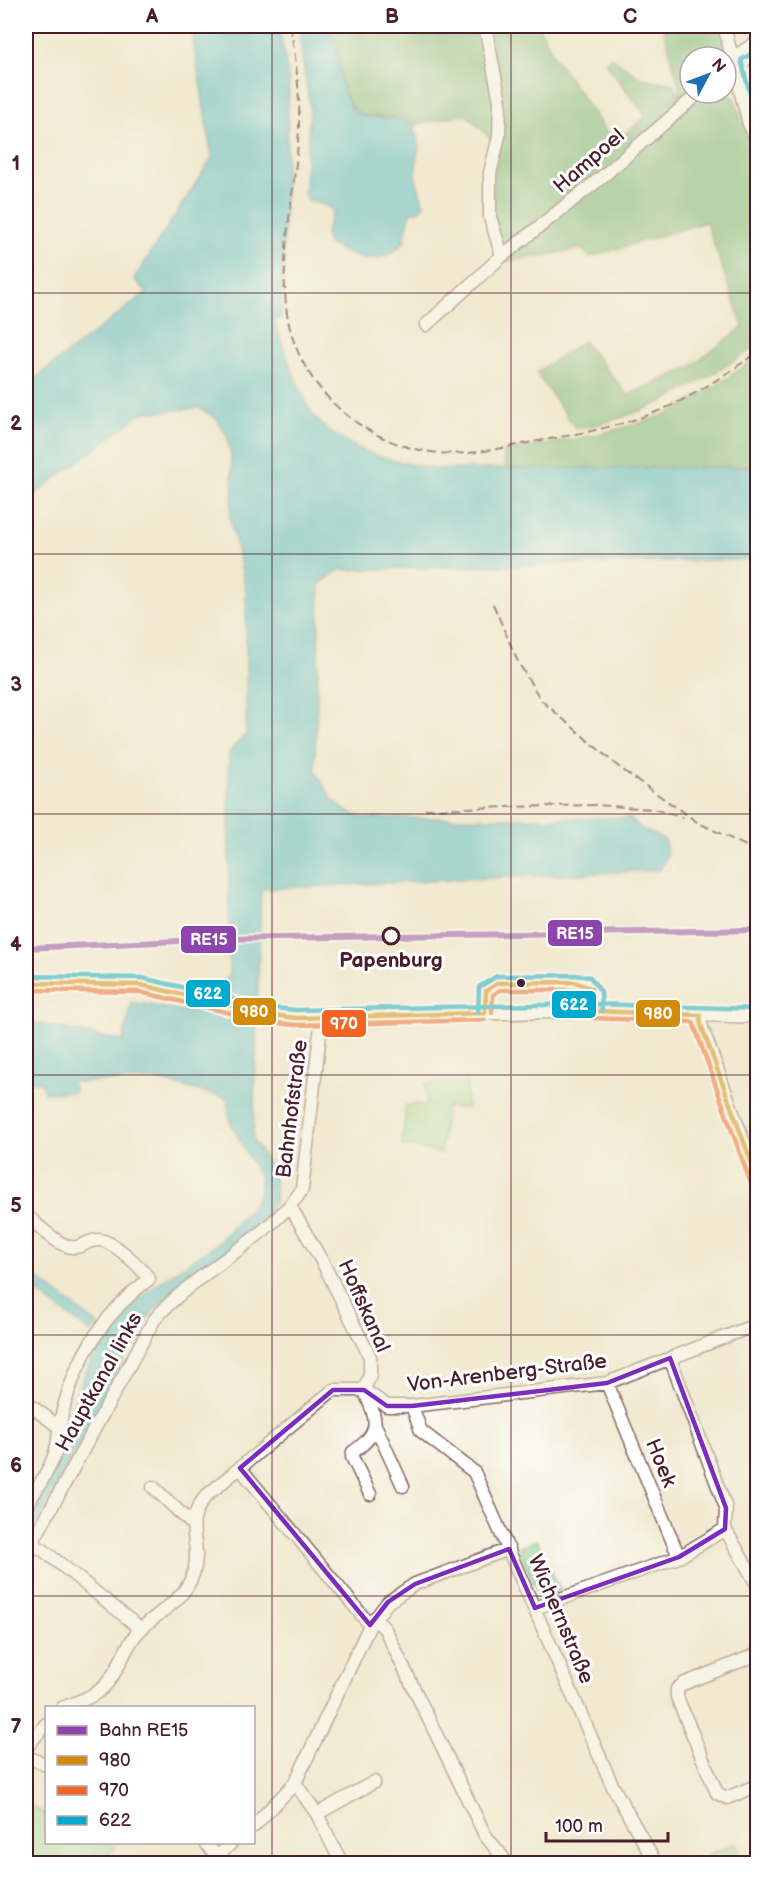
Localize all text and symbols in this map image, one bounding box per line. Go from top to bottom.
text: A [145,5,159,29]
text: B [385,5,399,29]
text: C [623,5,637,29]
north arrow [678,45,738,105]
text: N [707,55,729,77]
street label: Hampoel [548,123,630,199]
text: 1 [12,152,20,176]
text: 2 [10,412,22,436]
text: 3 [10,673,22,697]
line badge: RE15 [547,919,603,947]
line badge: RE15 [180,925,237,954]
text: RE15 [556,925,594,944]
marker: Papenburg [382,927,400,945]
text: RE15 [190,931,228,950]
text: 4 [10,933,22,957]
place label: Papenburg [339,948,443,973]
unlabelled marker [515,977,527,989]
line badge: 622 [185,979,231,1008]
text: 622 [194,985,223,1004]
line badge: 622 [551,990,597,1019]
text: 622 [560,996,589,1015]
line badge: 980 [232,997,277,1026]
line badge: 980 [635,999,681,1028]
text: 980 [240,1003,269,1022]
text: 980 [644,1005,673,1024]
line badge: 970 [321,1009,367,1038]
text: 970 [330,1015,358,1034]
street label: Bahnhofstraße [271,1038,313,1180]
text: 5 [10,1194,22,1218]
street label: Hoffskanal [333,1256,395,1356]
street label: Hauptkanal links [50,1308,148,1456]
street label: Von-Arenberg-Straße [406,1348,608,1398]
street label: Hoek [640,1435,682,1492]
text: 6 [10,1454,22,1478]
street label: Wichernstraße [523,1551,599,1687]
legend [45,1706,255,1844]
text: 7 [10,1715,22,1739]
text: Bahn RE15 [99,1720,188,1741]
text: 980 [99,1750,130,1771]
text: 970 [99,1780,129,1801]
scale bar [546,1805,668,1843]
text: 622 [99,1810,132,1831]
text: 100 m [555,1816,603,1837]

